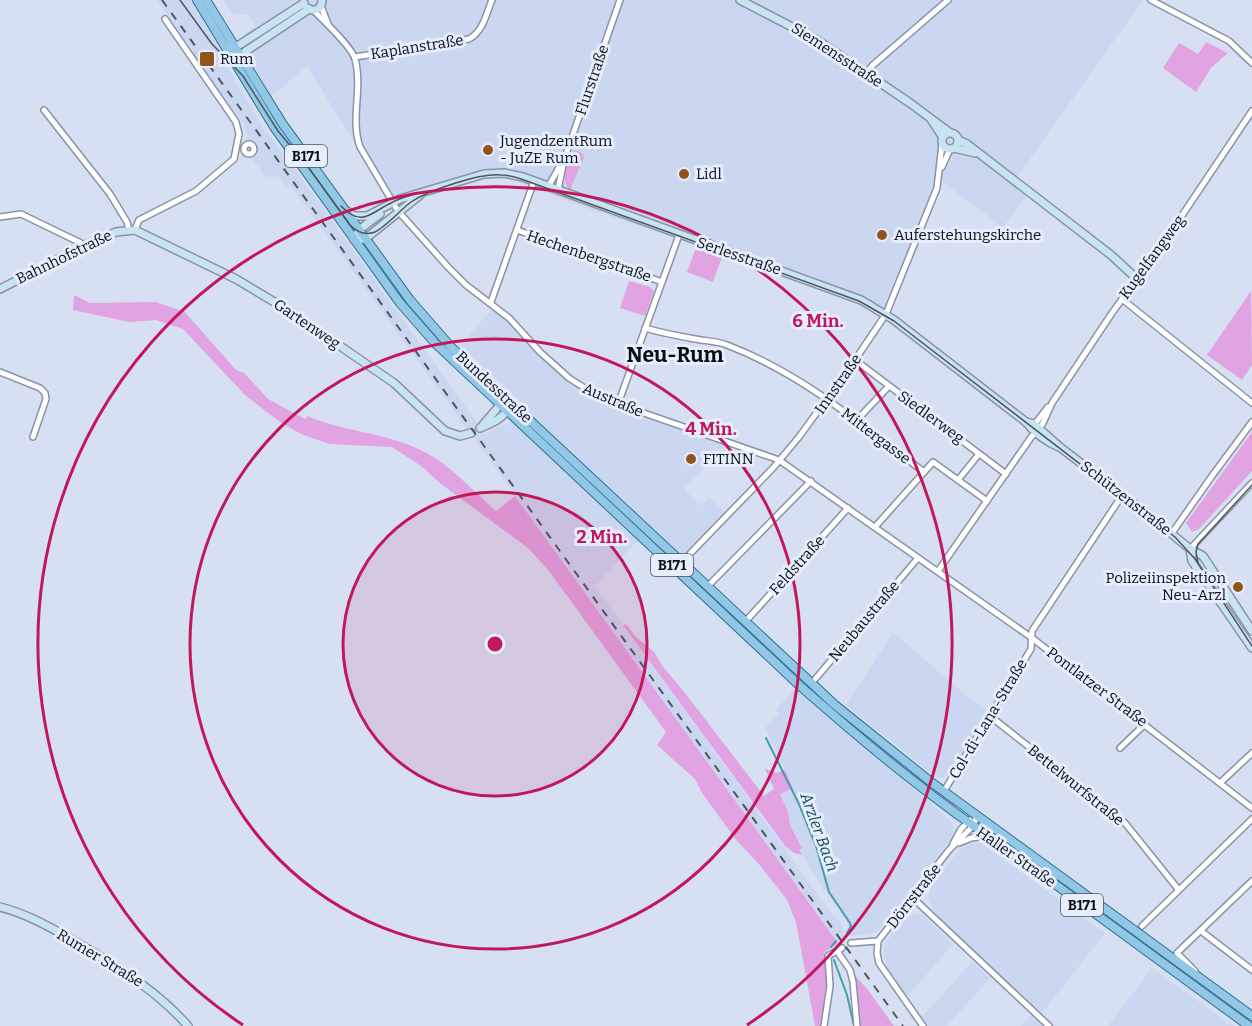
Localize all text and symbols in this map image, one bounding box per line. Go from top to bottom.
street label: Siemensstraße [788,19,886,91]
street label: Kaplanstraße [369,31,465,63]
street label: Flurstraße [572,43,612,117]
marker: Rum [198,50,216,68]
place label: Rum [220,50,254,68]
place label: JugendzentRum - JuZE Rum [499,132,613,167]
marker: JugendzentRum - JuZE Rum [481,143,495,157]
road number: B171 [285,145,327,167]
place label: Lidl [696,165,722,183]
marker: Lidl [677,167,691,181]
street label: Kugelfangweg [1115,211,1189,303]
street label: Bahnhofstraße [13,226,115,288]
street label: Hechenbergstraße [524,226,654,286]
place label: Auferstehungskirche [894,226,1041,244]
marker: Auferstehungskirche [875,228,889,242]
street label: Serlesstraße [695,233,783,279]
street label: Gartenweg [270,295,344,353]
text: 6 Min. [792,310,844,332]
district label: Neu-Rum [626,342,724,368]
street label: Bundesstraße [452,347,536,427]
street label: Innstraße [811,351,865,417]
street label: Austraße [580,379,646,421]
street label: Siedlerweg [894,387,968,447]
street label: Mittergasse [838,404,914,468]
text: 4 Min. [685,418,737,440]
place label: FITINN [703,450,754,468]
marker: FITINN [684,452,698,466]
street label: Schützenstraße [1077,457,1175,539]
text: 2 Min. [577,526,627,548]
street label: Feldstraße [766,532,828,598]
road number: B171 [651,554,693,576]
place label: Polizeiinspektion Neu-Arzl [1105,569,1226,604]
street label: Neubaustraße [825,577,903,665]
marker: Polizeiinspektion Neu-Arzl [1231,580,1245,594]
centre of rings [485,634,505,654]
street label: Pontlatzer Straße [1043,643,1151,731]
street label: Col-di-Lana-Straße [945,656,1031,782]
street label: Bettelwurfstraße [1024,741,1128,829]
water label: Arzler Bach [796,789,843,874]
street label: Haller Straße [973,823,1059,891]
street label: Dörrstraße [883,860,945,932]
road number: B171 [1061,894,1103,916]
street label: Rumer Straße [54,925,146,991]

